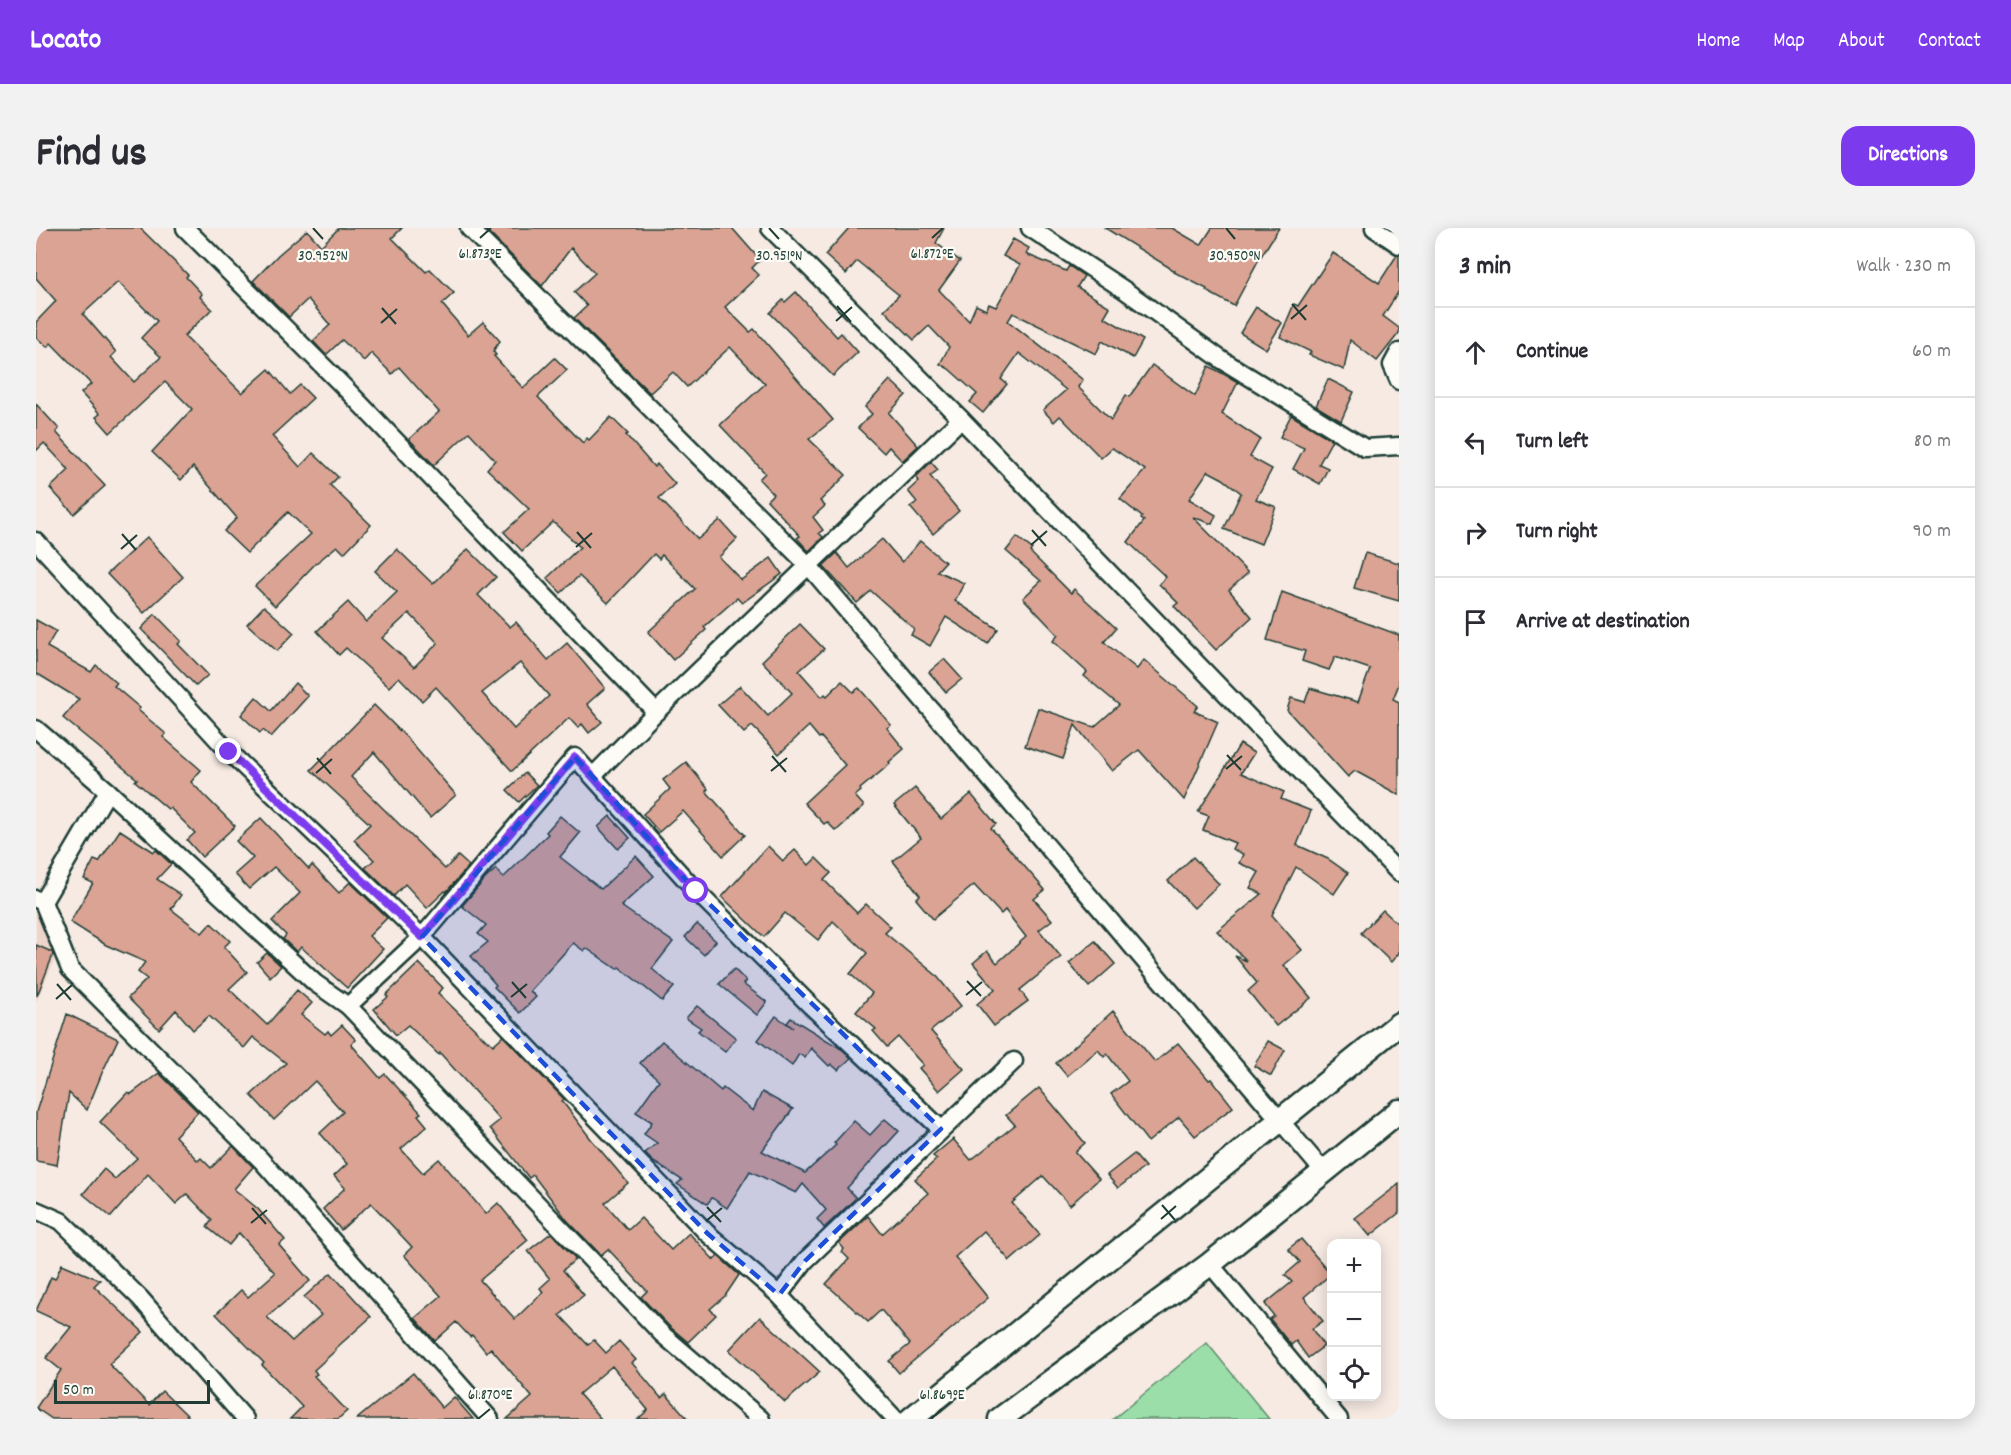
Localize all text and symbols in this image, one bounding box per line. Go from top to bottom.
text: Locato [30,22,101,62]
text: Home [1696,27,1740,57]
text: Map [1773,27,1805,57]
text: About [1838,27,1885,57]
text: Contact [1918,27,1981,57]
text: Find us [36,126,147,186]
button: Directions [1841,126,1975,186]
text: 61.873°E [458,244,502,266]
text: 61.872°E [910,244,954,266]
text: 30.952°N [298,246,348,268]
text: 30.951°N [756,246,802,268]
text: 30.950°N [1209,246,1261,268]
text: 3 min [1459,249,1511,286]
text: Walk · 230 m [1857,253,1951,281]
icon: ahead [1459,336,1492,369]
text: Continue [1516,337,1588,368]
text: 60 m [1912,338,1951,366]
icon: left [1459,426,1492,459]
text: Turn left [1516,427,1588,458]
text: 80 m [1914,428,1951,456]
icon: right [1459,516,1492,549]
text: Turn right [1516,517,1598,548]
text: 90 m [1913,518,1951,546]
icon: arrive [1459,606,1492,639]
text: Arrive at destination [1516,607,1690,638]
route end [215,738,241,764]
route start [682,877,708,903]
map controls [1327,1239,1381,1401]
button: + [1327,1239,1381,1293]
button: − [1327,1293,1381,1347]
button: locate [1327,1347,1381,1401]
scale bar [54,1377,210,1404]
text: 50 m [63,1379,94,1402]
text: 61.870°E [468,1385,513,1407]
text: 61.869°E [920,1385,965,1407]

